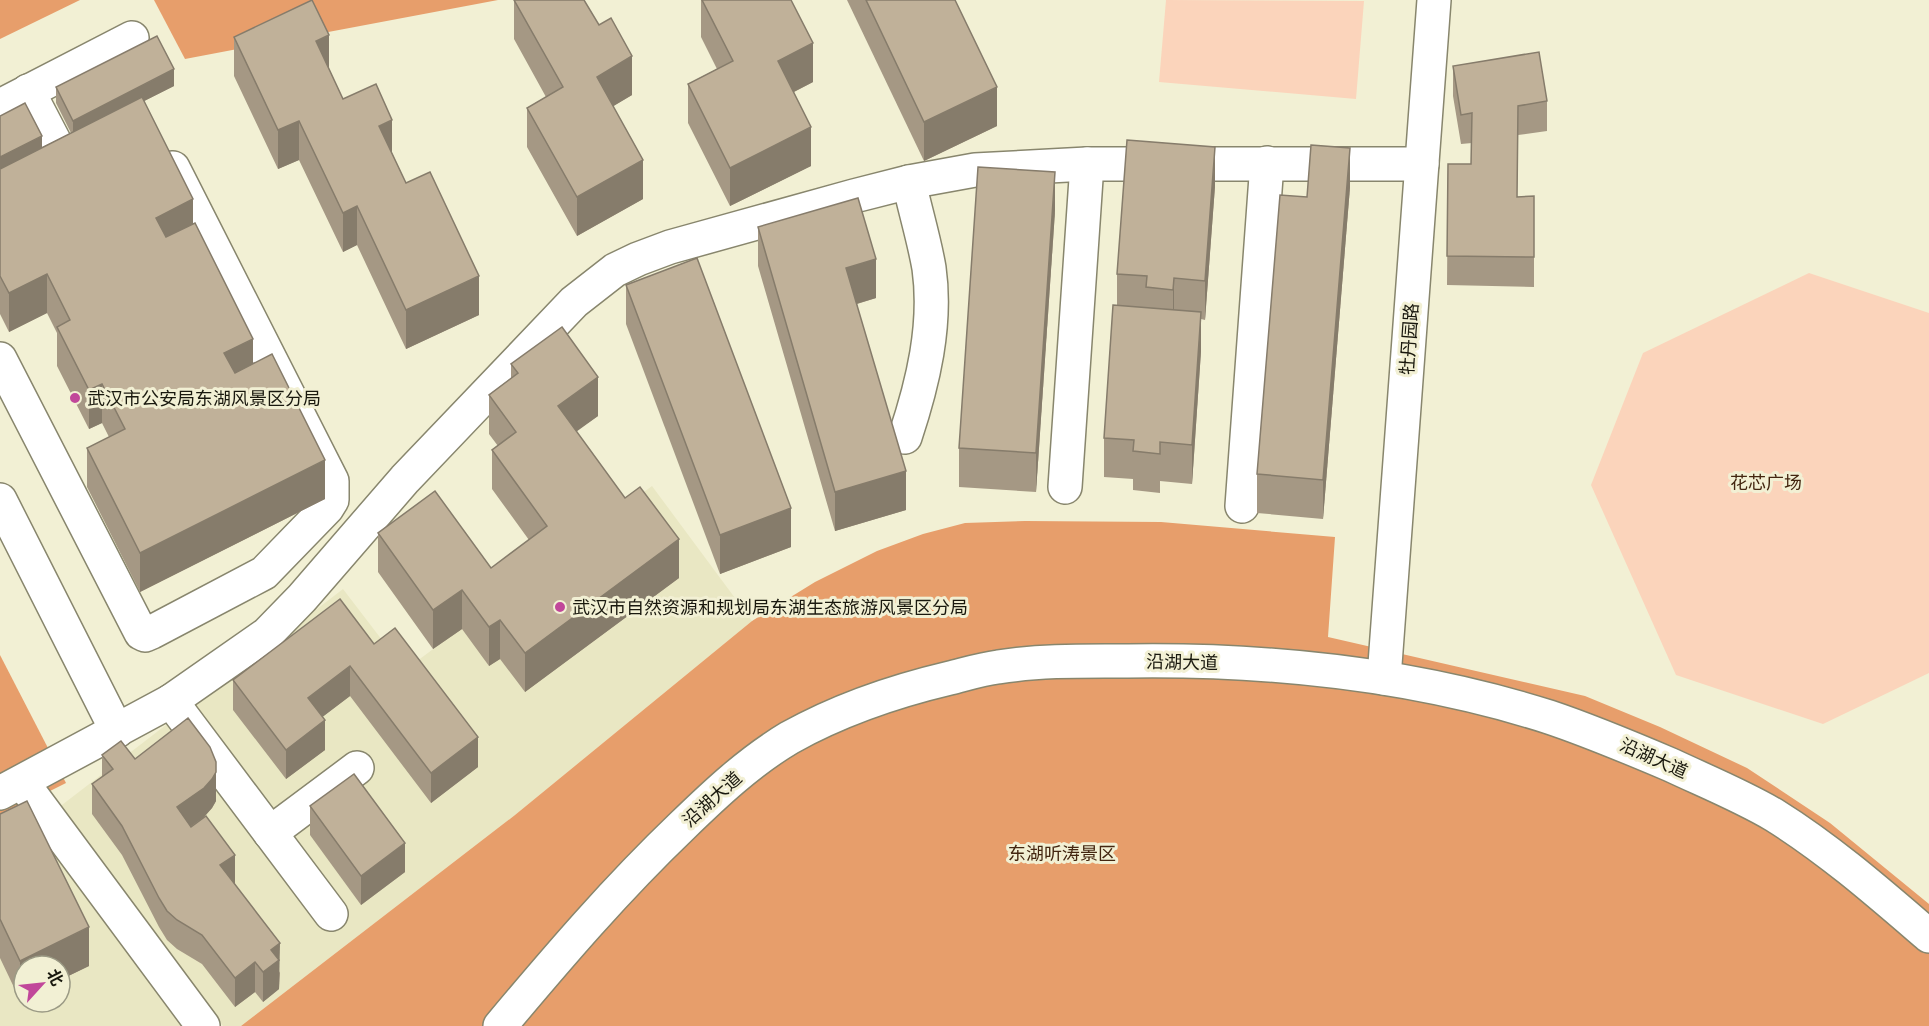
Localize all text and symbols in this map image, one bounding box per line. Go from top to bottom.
street label: 牡丹园路 [1394,302,1424,376]
place label: 武汉市公安局东湖风景区分局 [87,386,321,411]
marker: 武汉市公安局东湖风景区分局 [68,391,82,405]
park label: 花芯广场 [1730,470,1802,495]
place label: 武汉市自然资源和规划局东湖生态旅游风景区分局 [572,595,968,620]
marker: 武汉市自然资源和规划局东湖生态旅游风景区分局 [553,600,567,614]
street label: 沿湖大道 [1146,649,1218,675]
street label: 沿湖大道 [1616,732,1692,784]
street label: 沿湖大道 [677,766,747,832]
park label: 东湖听涛景区 [1008,841,1116,866]
north arrow [12,954,72,1014]
text: 北 [41,965,69,990]

